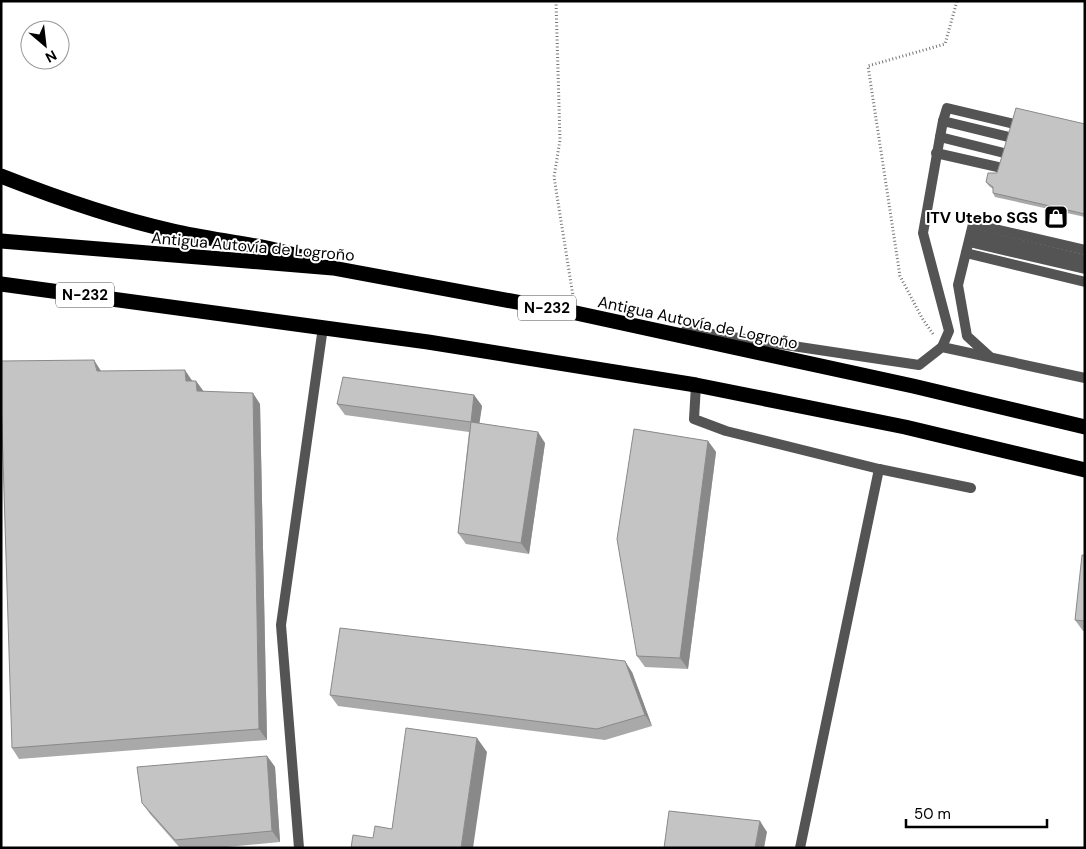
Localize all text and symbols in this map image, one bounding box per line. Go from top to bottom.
north arrow [20,20,70,70]
text: N [42,46,60,67]
shop icon: ITV Utebo SGS [1043,204,1069,230]
place label: ITV Utebo SGS [926,207,1038,228]
street label: Antigua Autovía de Logroño [150,227,355,266]
road number: N-232 [56,282,114,308]
street label: Antigua Autovía de Logroño [596,291,800,354]
road number: N-232 [518,296,576,320]
scale bar [906,796,1047,828]
text: 50 m [914,804,951,824]

